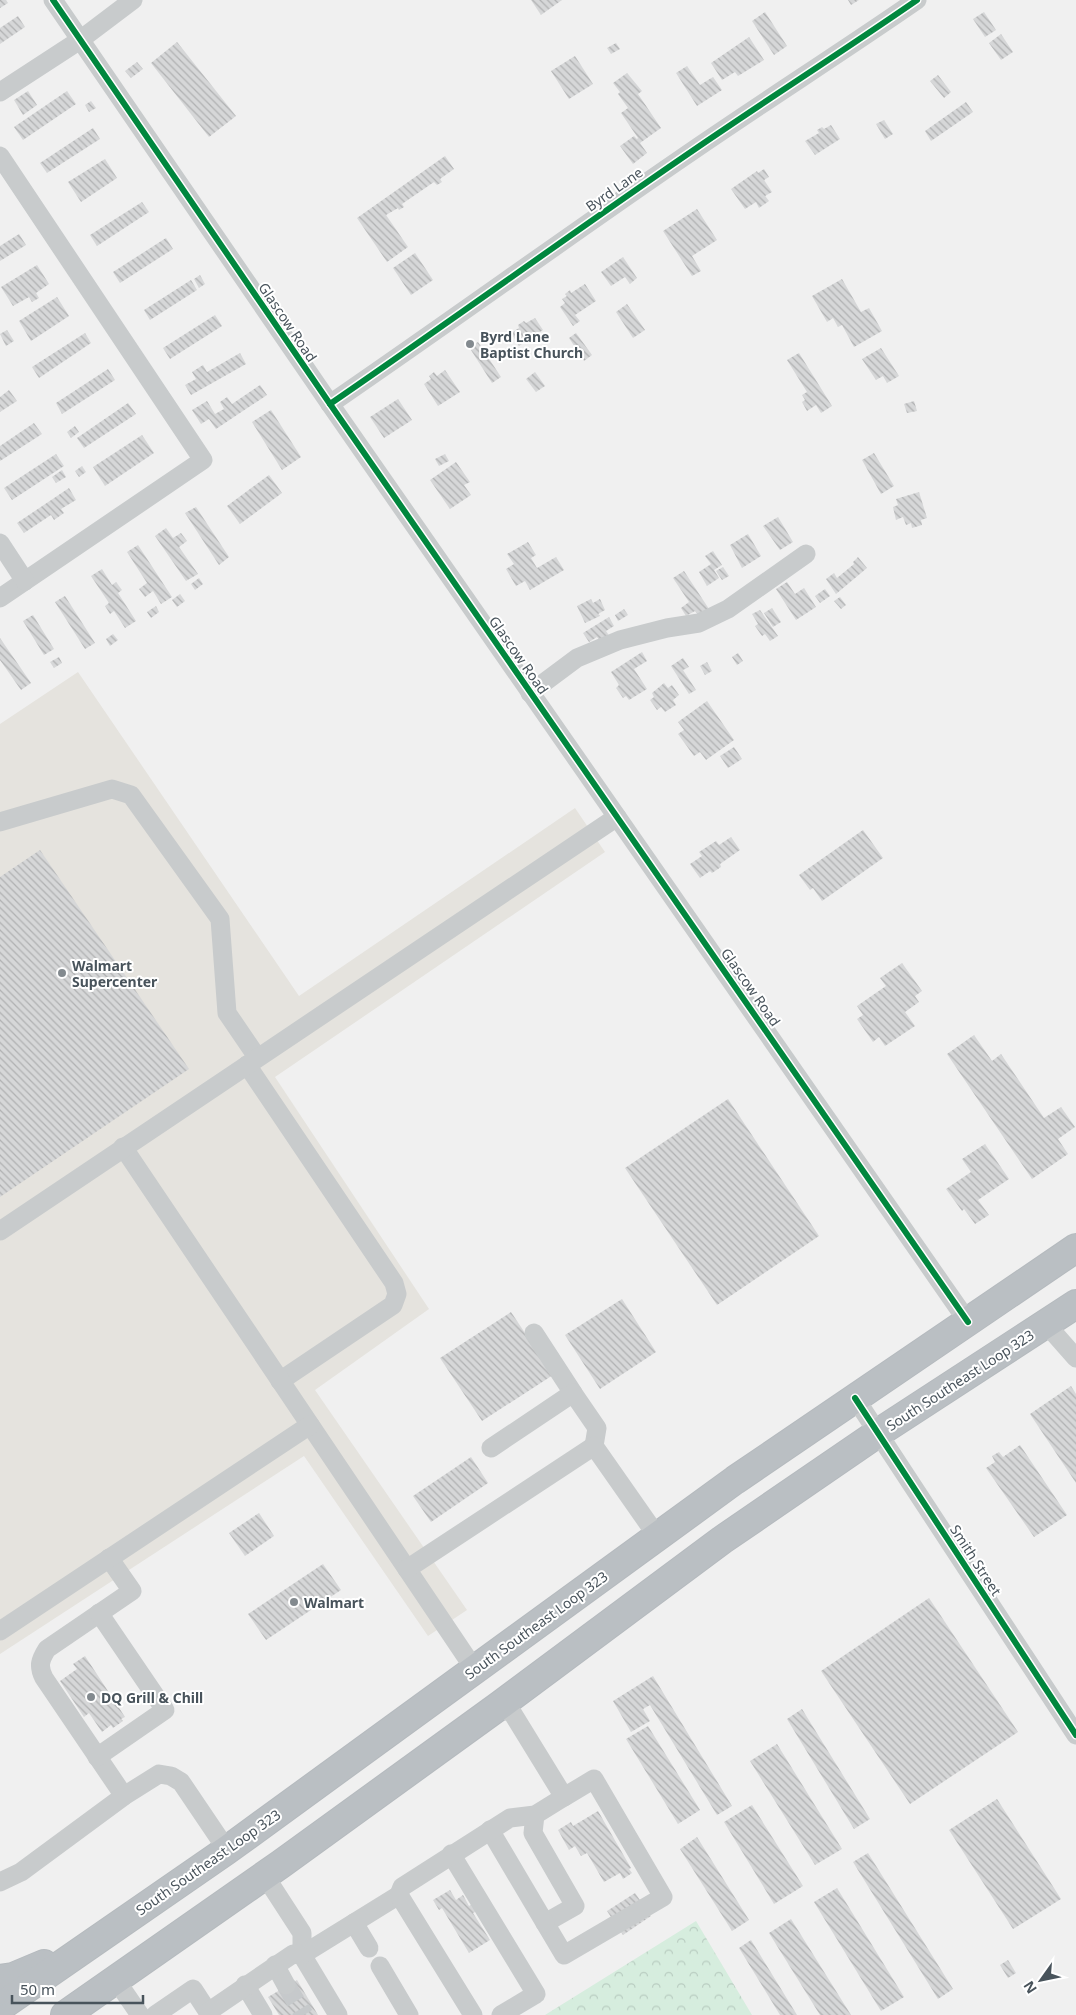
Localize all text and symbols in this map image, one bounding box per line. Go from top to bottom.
street label: Byrd Lane [582,162,646,216]
street label: Glascow Road [255,279,321,365]
place label: Byrd Lane Baptist Church [480,327,583,362]
marker: Byrd Lane Baptist Church [464,338,476,350]
street label: Glascow Road [485,612,553,698]
street label: Glascow Road [717,944,785,1030]
place label: Walmart Supercenter [72,956,158,991]
marker: Walmart Supercenter [56,967,68,979]
street label: South Southeast Loop 323 [883,1325,1037,1435]
street label: Smith Street [946,1521,1006,1599]
street label: South Southeast Loop 323 [461,1567,611,1683]
place label: Walmart [304,1593,364,1612]
marker: Walmart [288,1596,300,1608]
place label: DQ Grill & Chill [101,1688,203,1707]
marker: DQ Grill & Chill [85,1691,97,1703]
street label: South Southeast Loop 323 [132,1805,284,1919]
north arrow [1016,1955,1066,2005]
scale bar [12,1972,144,2004]
text: N [1019,1977,1041,1997]
text: 50 m [20,1979,55,1999]

